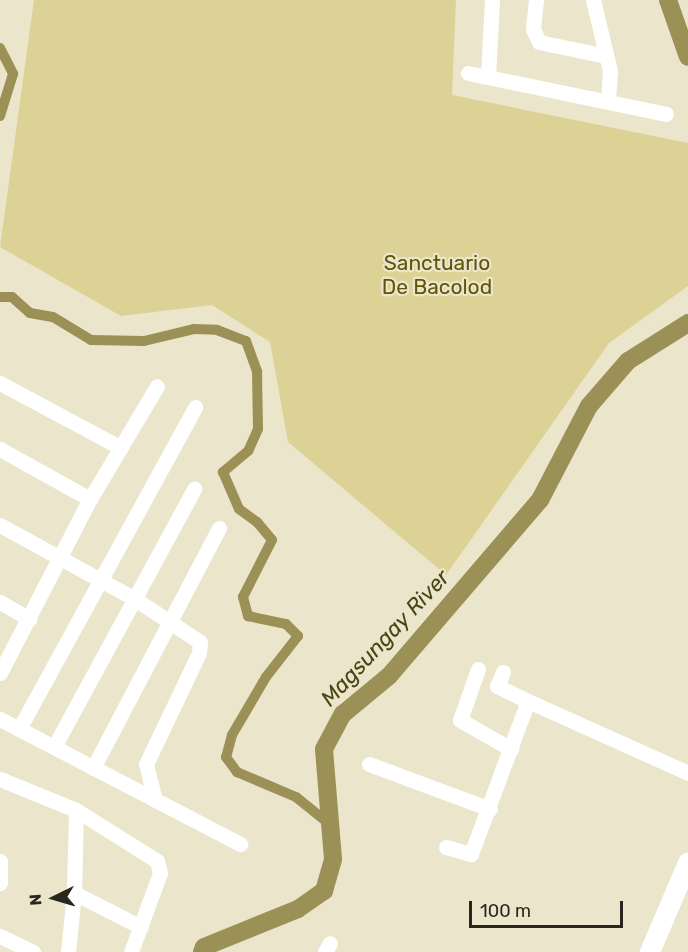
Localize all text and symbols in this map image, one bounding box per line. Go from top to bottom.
park label: Sanctuario De Bacolod [382,250,492,300]
water label: Magsungay River [315,564,455,712]
north arrow [24,868,84,928]
scale bar [472,889,626,927]
text: N [26,893,46,906]
text: 100 m [480,900,531,922]

